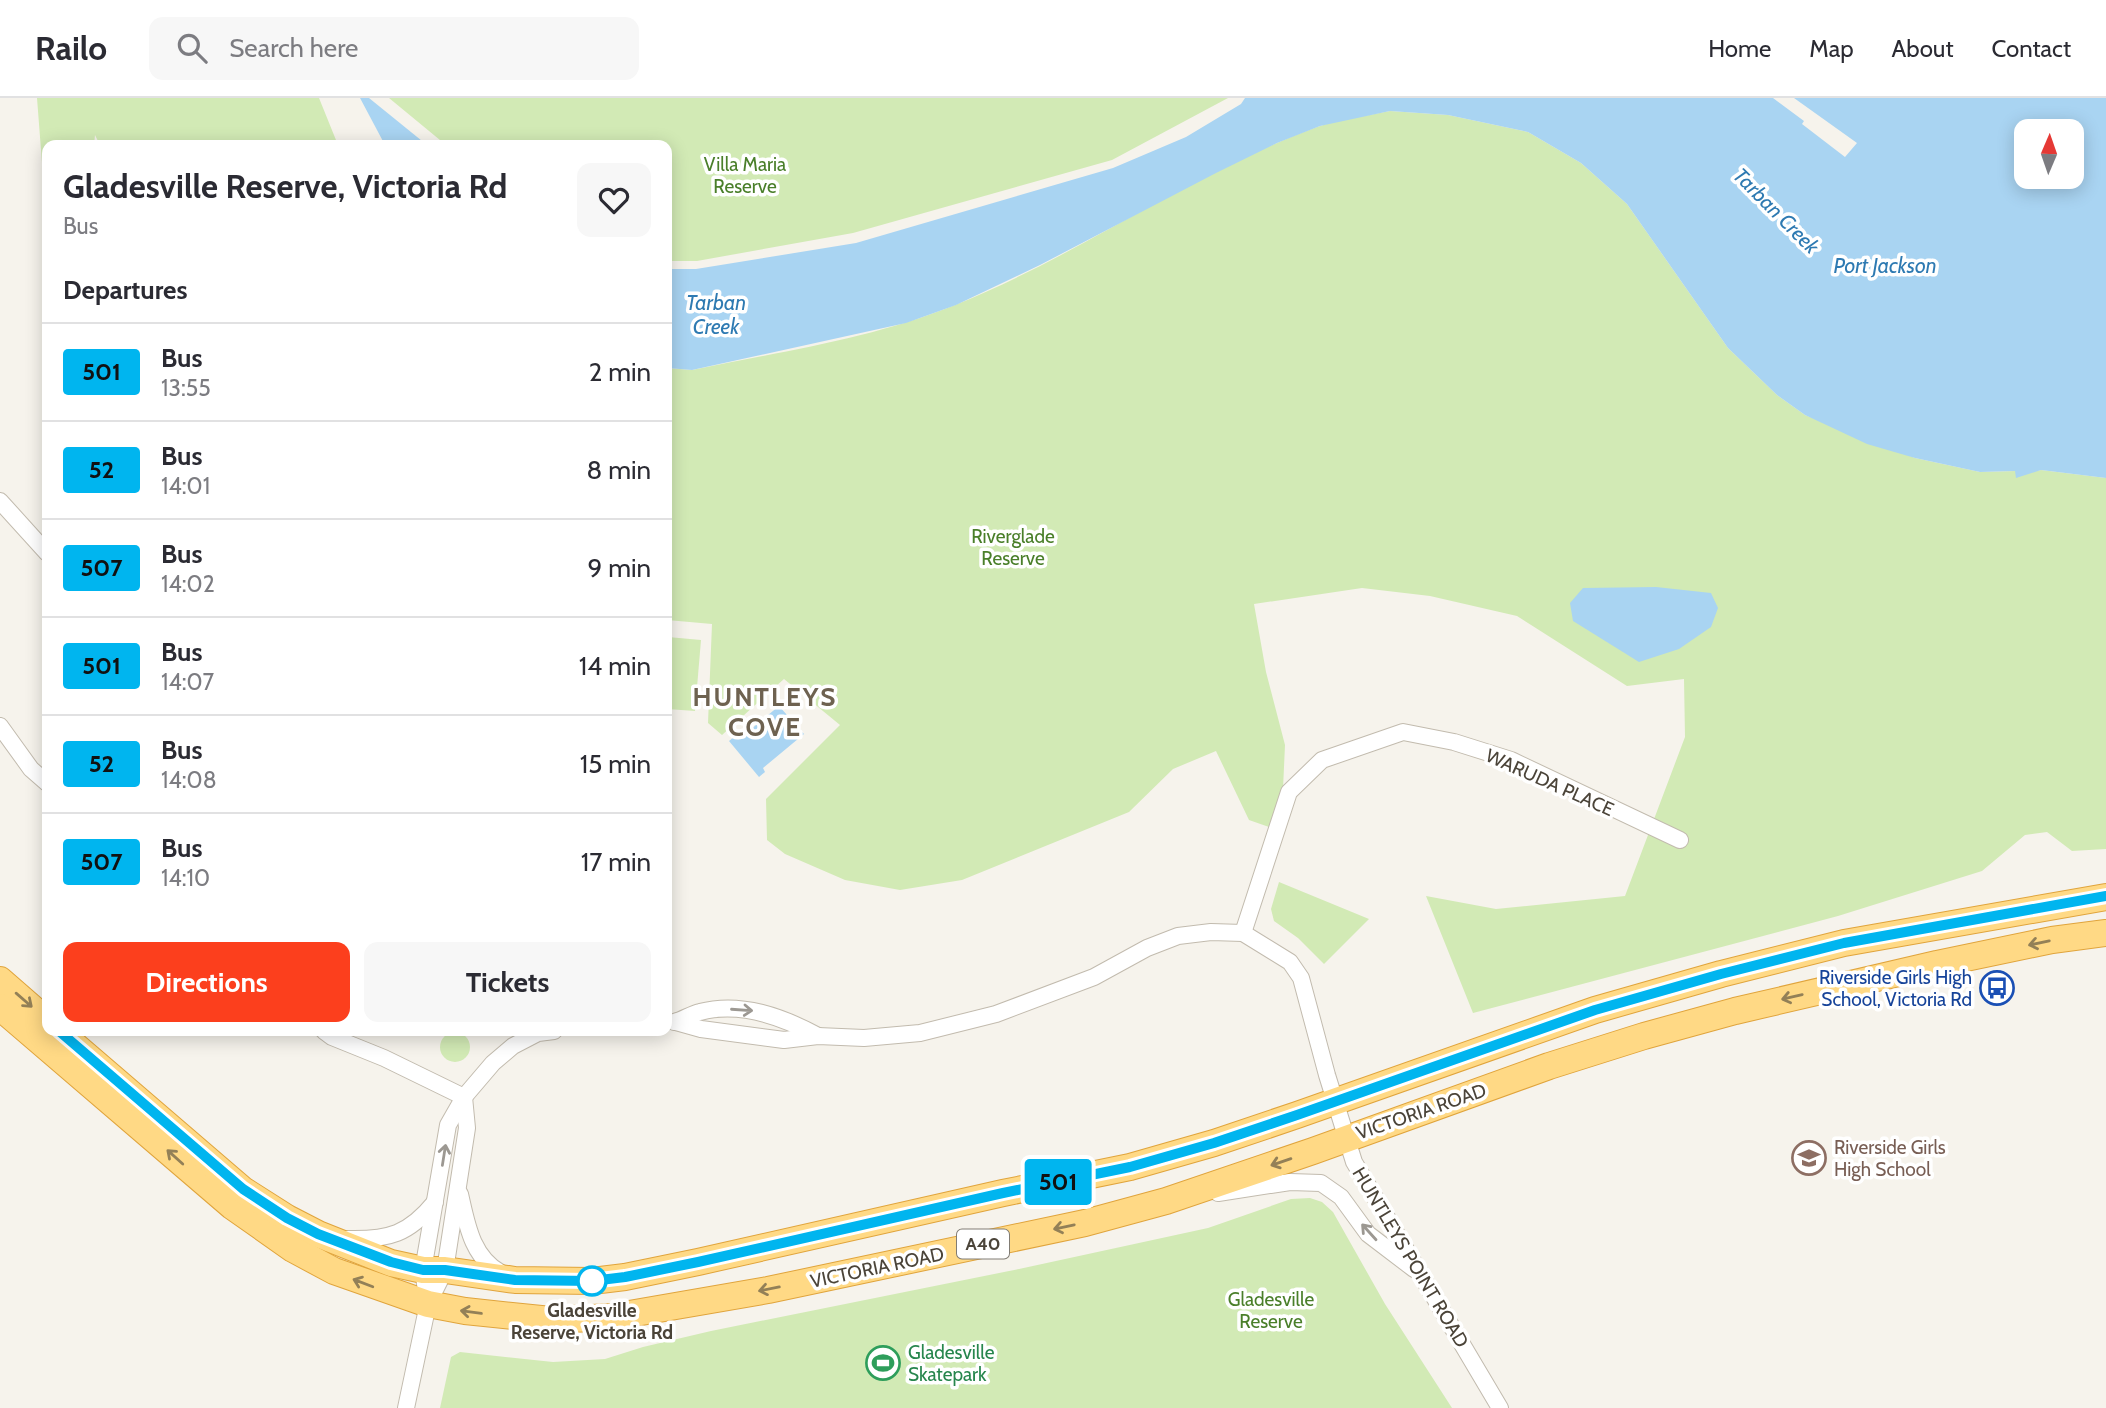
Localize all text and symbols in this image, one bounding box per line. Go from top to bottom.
search box [149,17,639,80]
text: Railo [35,28,107,68]
icon: search [173,29,211,67]
text: Search here [229,32,358,64]
text: Home [1708,34,1771,63]
text: Map [1809,34,1854,63]
text: About [1892,34,1954,63]
text: Contact [1992,34,2071,63]
north arrow [2014,119,2084,189]
map controls [2014,119,2084,189]
park label: Villa Maria Reserve [704,153,786,198]
button: heart [577,163,651,237]
water label: Tarban Creek [1728,163,1825,259]
text: Gladesville Reserve, Victoria Rd [63,166,507,206]
text: Bus [63,212,98,240]
water label: Port Jackson [1833,253,1937,278]
text: Departures [63,274,187,306]
water label: Tarban Creek [686,290,746,339]
text: Bus [161,342,202,374]
text: 2 min [589,356,651,388]
text: 501 [82,357,121,386]
text: 13:55 [161,374,211,402]
text: Bus [161,440,202,472]
text: 8 min [587,454,651,486]
text: 52 [89,455,114,484]
text: 14:01 [161,472,210,500]
park label: Riverglade Reserve [971,525,1055,570]
text: Bus [161,538,202,570]
text: 9 min [588,552,651,584]
text: 507 [80,553,123,582]
text: 14:02 [161,570,215,598]
text: Bus [161,636,202,668]
text: 14 min [579,650,651,682]
text: 501 [82,651,121,680]
text: 14:07 [161,668,214,696]
district label: HUNTLEYS COVE [693,681,837,743]
text: Bus [161,734,202,766]
street label: WARUDA PLACE [1482,744,1617,821]
text: 15 min [580,748,651,780]
text: 52 [89,749,114,778]
text: 14:08 [161,766,217,794]
text: Bus [161,832,202,864]
text: 17 min [581,846,651,878]
text: 507 [80,847,123,876]
text: 14:10 [161,864,210,892]
one-way arrow [2028,936,2051,950]
button: Directions [63,942,350,1022]
button: Tickets [364,942,651,1022]
place label: Riverside Girls High School, Victoria Rd [1819,966,1972,1011]
bus stop icon: Riverside Girls High School, Victoria Rd [1978,969,2016,1007]
one-way arrow [1782,991,1804,1004]
one-way arrow [14,992,32,1008]
one-way arrow [730,1003,753,1016]
street label: VICTORIA ROAD [1353,1078,1489,1145]
place label: Riverside Girls High School [1834,1136,1946,1181]
school or university icon: Riverside Girls High School [1790,1139,1828,1177]
one-way arrow [438,1144,451,1167]
one-way arrow [167,1149,185,1165]
one-way arrow [1271,1157,1293,1169]
line badge: 501 [1018,1159,1098,1205]
street label: HUNTLEYS POINT ROAD [1348,1163,1474,1352]
text: 501 [1039,1167,1077,1196]
one-way arrow [1053,1221,1076,1235]
one-way arrow [1361,1224,1378,1241]
road number: A40 [957,1230,1009,1259]
street label: VICTORIA ROAD [808,1242,946,1293]
marker: Gladesville Reserve, Victoria Rd [577,1266,607,1296]
one-way arrow [353,1275,375,1288]
one-way arrow [758,1283,781,1297]
park label: Gladesville Reserve [1228,1288,1314,1333]
place label: Gladesville Reserve, Victoria Rd [511,1299,673,1344]
one-way arrow [460,1305,483,1318]
place label: Gladesville Skatepark [908,1341,995,1386]
sports icon: Gladesville Skatepark [864,1344,902,1382]

